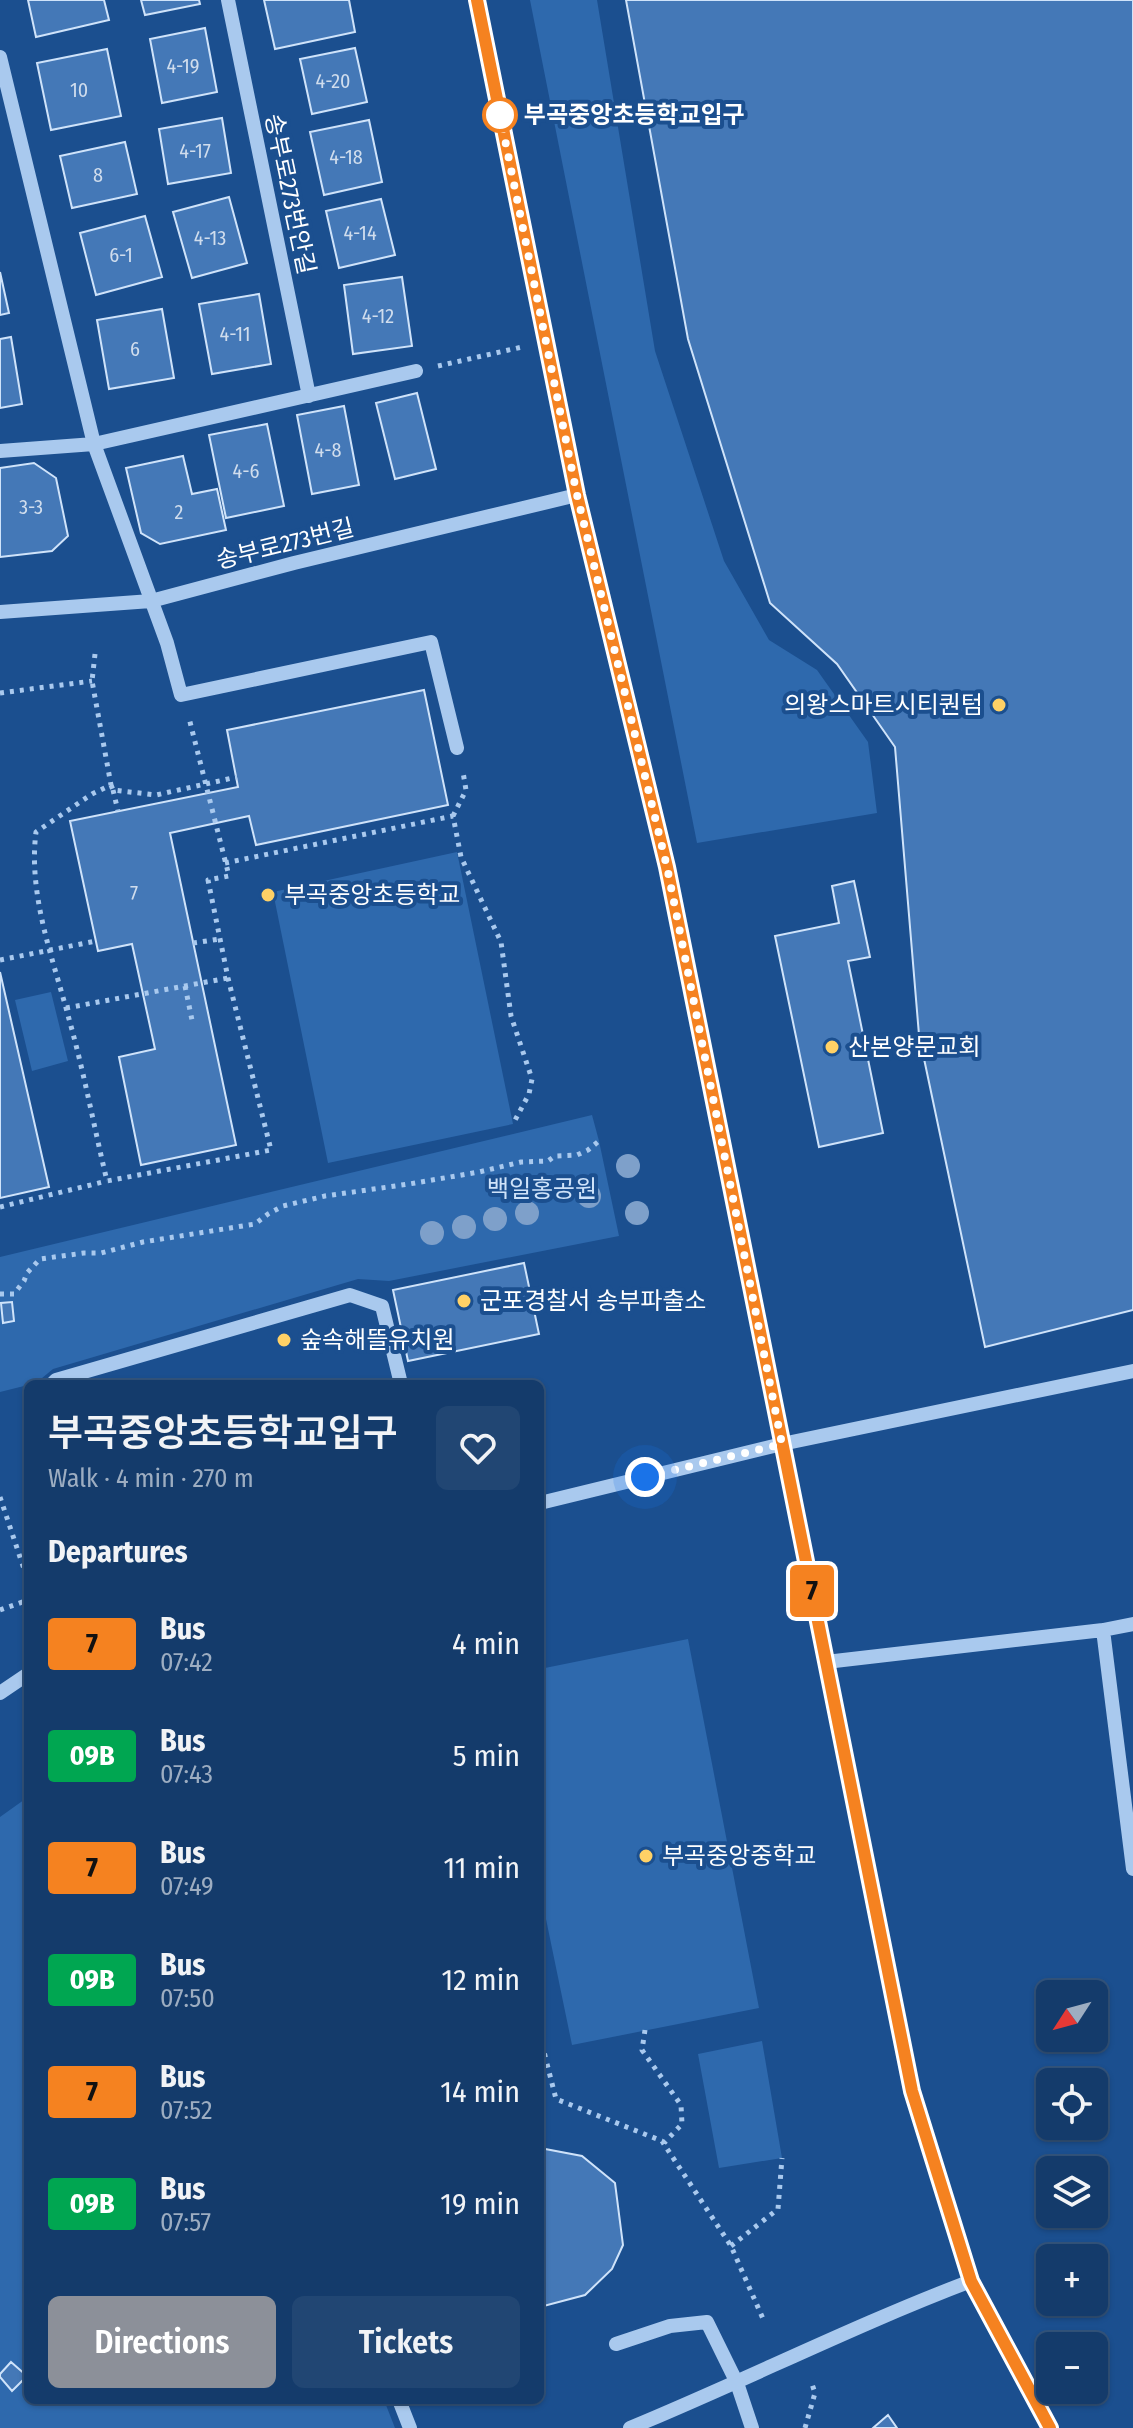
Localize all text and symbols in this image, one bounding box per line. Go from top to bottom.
house number: 4-19 [166,54,200,78]
house number: 4-20 [315,69,351,93]
house number: 10 [70,78,88,102]
marker: 부곡중앙초등학교입구 [483,98,517,132]
place label: 부곡중앙초등학교입구 [524,101,745,129]
street label: 송부로273번안길 [259,111,321,277]
house number: 4-17 [179,139,211,163]
house number: 4-18 [329,145,363,169]
house number: 8 [93,163,103,187]
house number: 4-14 [343,221,377,245]
house number: 4-13 [194,226,226,250]
house number: 6-1 [109,243,133,267]
house number: 4-12 [362,304,394,328]
house number: 4-11 [220,322,250,346]
house number: 6 [130,337,140,361]
house number: 4-8 [314,438,342,462]
house number: 4-6 [233,459,260,483]
house number: 3-3 [19,495,43,519]
house number: 2 [175,500,184,524]
street label: 송부로273번길 [213,513,357,575]
place label: 의왕스마트시티퀀텀 [784,691,983,719]
marker: 의왕스마트시티퀀텀 [990,696,1008,714]
house number: 7 [130,881,138,905]
place label: 부곡중앙초등학교 [284,881,461,909]
marker: 부곡중앙초등학교 [259,886,277,904]
place label: 산본양문교회 [848,1033,980,1061]
marker: 산본양문교회 [823,1038,841,1056]
park label: 백일홍공원 [487,1175,597,1203]
place label: 군포경찰서 송부파출소 [480,1287,706,1315]
marker: 군포경찰서 송부파출소 [455,1292,473,1310]
place label: 숲속해뜰유치원 [300,1326,455,1354]
marker: 숲속해뜰유치원 [275,1331,293,1349]
button: heart [436,1406,520,1490]
text: 부곡중앙초등학교입구 [48,1410,398,1456]
your location [625,1457,665,1497]
text: Walk · 4 min · 270 m [48,1463,254,1494]
text: Departures [48,1534,188,1570]
line badge: 7 [786,1565,838,1617]
text: 7 [806,1574,818,1607]
text: Bus [160,1611,205,1647]
text: 4 min [452,1626,520,1662]
text: 7 [86,1627,98,1660]
text: 07:42 [160,1647,213,1678]
text: Bus [160,1723,205,1759]
text: 5 min [453,1738,520,1774]
text: 09B [69,1739,115,1772]
text: 07:43 [160,1759,213,1790]
text: Bus [160,1835,205,1871]
place label: 부곡중앙중학교 [662,1842,817,1870]
marker: 부곡중앙중학교 [637,1847,655,1865]
text: 11 min [444,1850,520,1886]
text: 7 [86,1851,98,1884]
text: 07:49 [160,1871,214,1902]
text: Bus [160,1947,205,1983]
text: 12 min [442,1962,520,1998]
text: 09B [69,1963,115,1996]
north arrow [1036,1980,1108,2052]
map controls [1036,1980,1108,2404]
text: 07:50 [160,1983,215,2014]
text: Bus [160,2059,205,2095]
button: locate [1036,2068,1108,2140]
text: 14 min [440,2074,520,2110]
text: 7 [86,2075,98,2108]
text: 07:52 [160,2095,212,2126]
button: layers [1036,2156,1108,2228]
text: Bus [160,2171,205,2207]
text: 19 min [440,2186,520,2222]
text: 09B [69,2187,115,2220]
text: 07:57 [160,2207,211,2238]
button: + [1036,2244,1108,2316]
button: Directions [48,2296,276,2388]
button: Tickets [292,2296,520,2388]
button: − [1036,2332,1108,2404]

